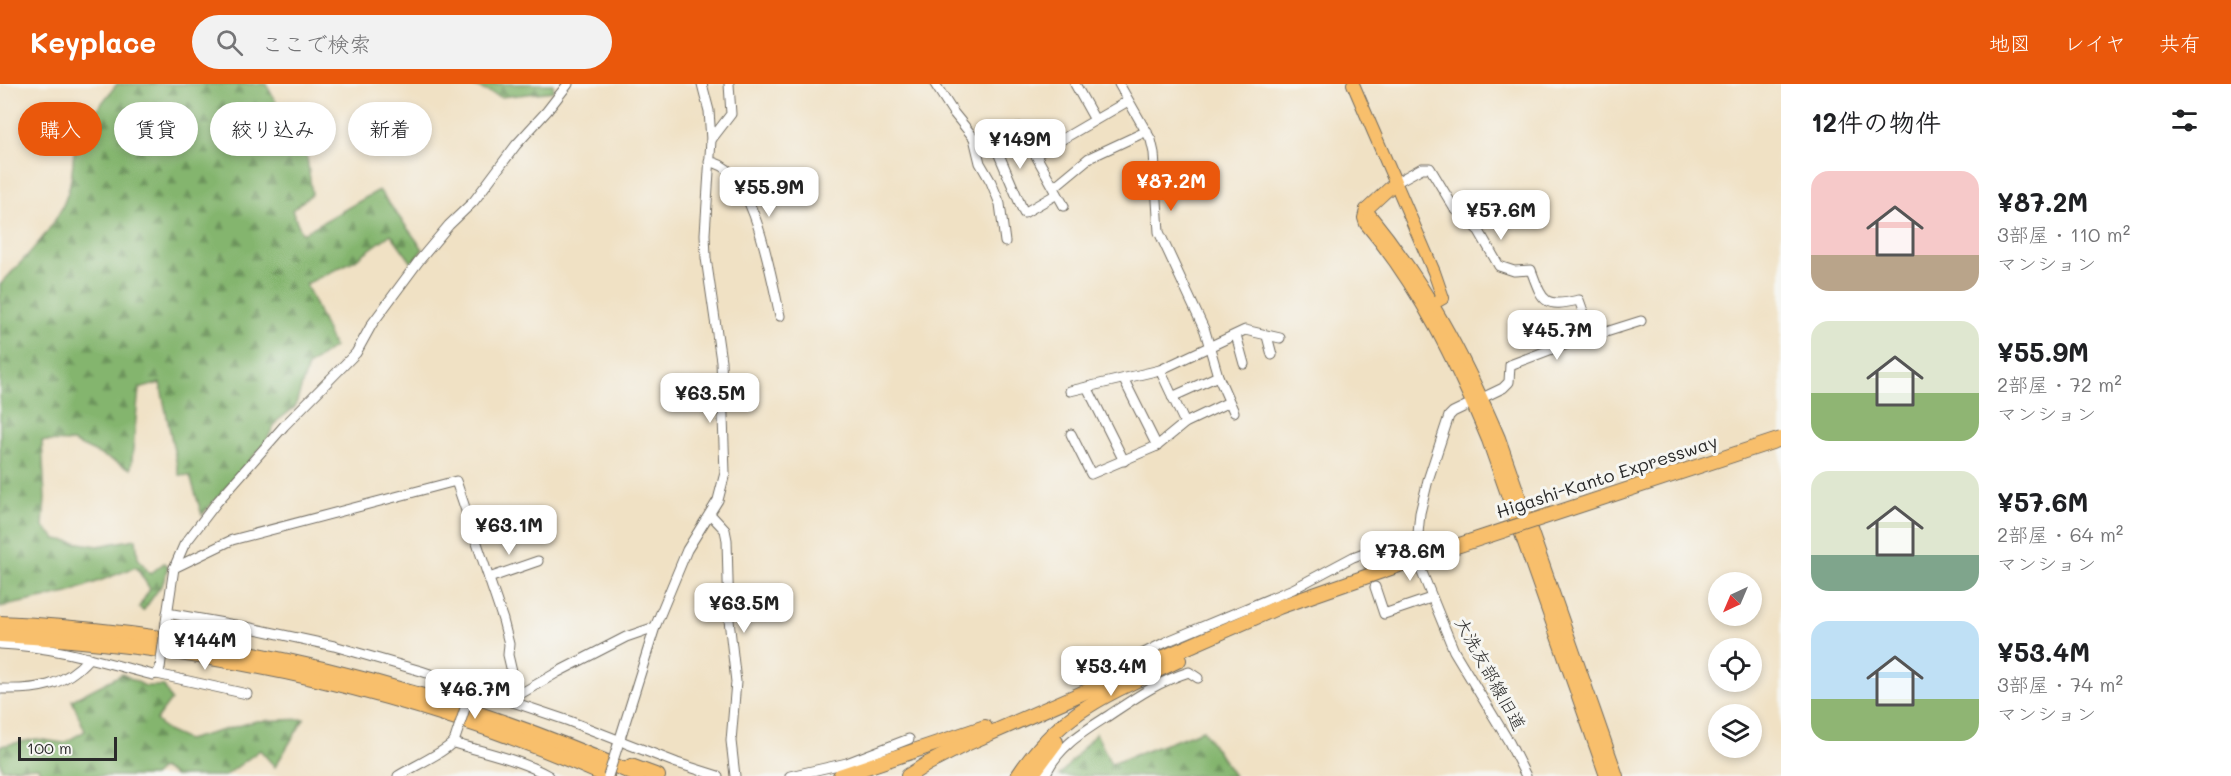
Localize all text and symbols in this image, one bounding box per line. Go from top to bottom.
search box [192,15,612,69]
text: Keyplace [30,24,156,60]
icon: search [213,26,246,59]
text: ここで検索 [261,29,371,58]
text: 地図 [1989,29,2031,56]
text: レイヤ [2064,29,2126,56]
text: 共有 [2159,29,2201,56]
chip: 購入 [18,102,102,156]
chip: 賃貸 [114,102,198,156]
chip: 絞り込み [210,102,336,156]
chip: 新着 [348,102,432,156]
icon: filters [2168,104,2201,137]
text: 12件の物件 [1811,105,1941,139]
pin: ¥149M [978,119,1062,170]
text: ¥149M [989,125,1051,151]
pin: ¥87.2M [1122,161,1220,212]
pin: ¥55.9M [720,167,818,218]
text: ¥87.2M [1136,167,1206,193]
text: ¥55.9M [734,173,804,199]
text: ¥87.2M [1997,185,2088,219]
pin: ¥57.6M [1452,190,1550,241]
icon: home [1859,195,1931,267]
text: ¥57.6M [1466,196,1536,222]
text: 3部屋 · 110 m² [1997,221,2130,247]
text: マンション [1997,250,2096,276]
pin: ¥45.7M [1508,310,1606,361]
text: ¥45.7M [1522,316,1592,342]
text: ¥55.9M [1997,335,2089,369]
icon: home [1859,345,1931,417]
text: 2部屋 · 72 m² [1997,371,2122,397]
pin: ¥63.5M [661,373,759,424]
text: ¥63.5M [674,379,746,405]
text: マンション [1997,400,2096,426]
street label: Higashi-Kanto Expressway [1493,429,1720,523]
text: ¥57.6M [1997,485,2088,519]
icon: home [1859,495,1931,567]
pin: ¥63.1M [460,505,558,556]
text: ¥63.1M [475,511,543,537]
text: 2部屋 · 64 m² [1997,521,2123,547]
pin: ¥78.6M [1361,531,1459,582]
text: ¥78.6M [1374,537,1446,563]
text: マンション [1997,550,2096,576]
north arrow [1708,572,1762,626]
map controls [1708,572,1762,758]
pin: ¥63.5M [695,583,793,634]
text: ¥63.5M [708,589,780,615]
street label: 大洗友部線旧道 [1450,613,1532,734]
pin: ¥144M [163,620,247,671]
text: ¥144M [173,626,237,652]
text: ¥53.4M [1997,635,2090,669]
button: locate [1708,638,1762,692]
icon: home [1859,645,1931,717]
pin: ¥53.4M [1062,646,1160,697]
text: ¥53.4M [1075,652,1147,678]
pin: ¥46.7M [426,669,524,720]
text: 3部屋 · 74 m² [1997,671,2123,697]
text: ¥46.7M [439,675,511,701]
text: マンション [1997,700,2096,726]
button: layers [1708,704,1762,758]
scale bar [18,734,117,762]
text: 100 m [27,737,72,758]

